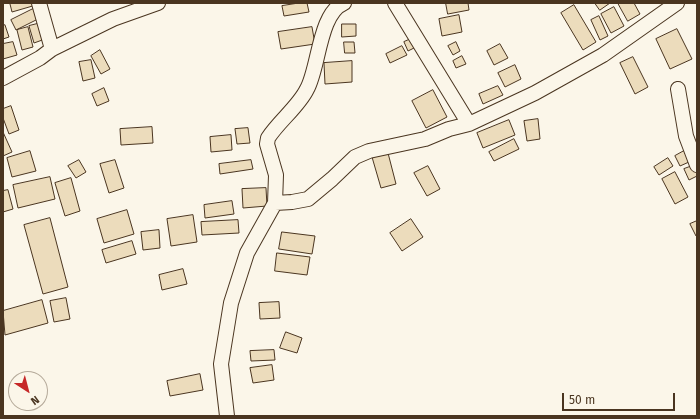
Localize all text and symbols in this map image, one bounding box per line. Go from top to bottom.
north arrow [8,371,48,411]
scale bar [564,385,677,411]
text: N [28,393,42,408]
text: 50 m [569,393,595,407]

